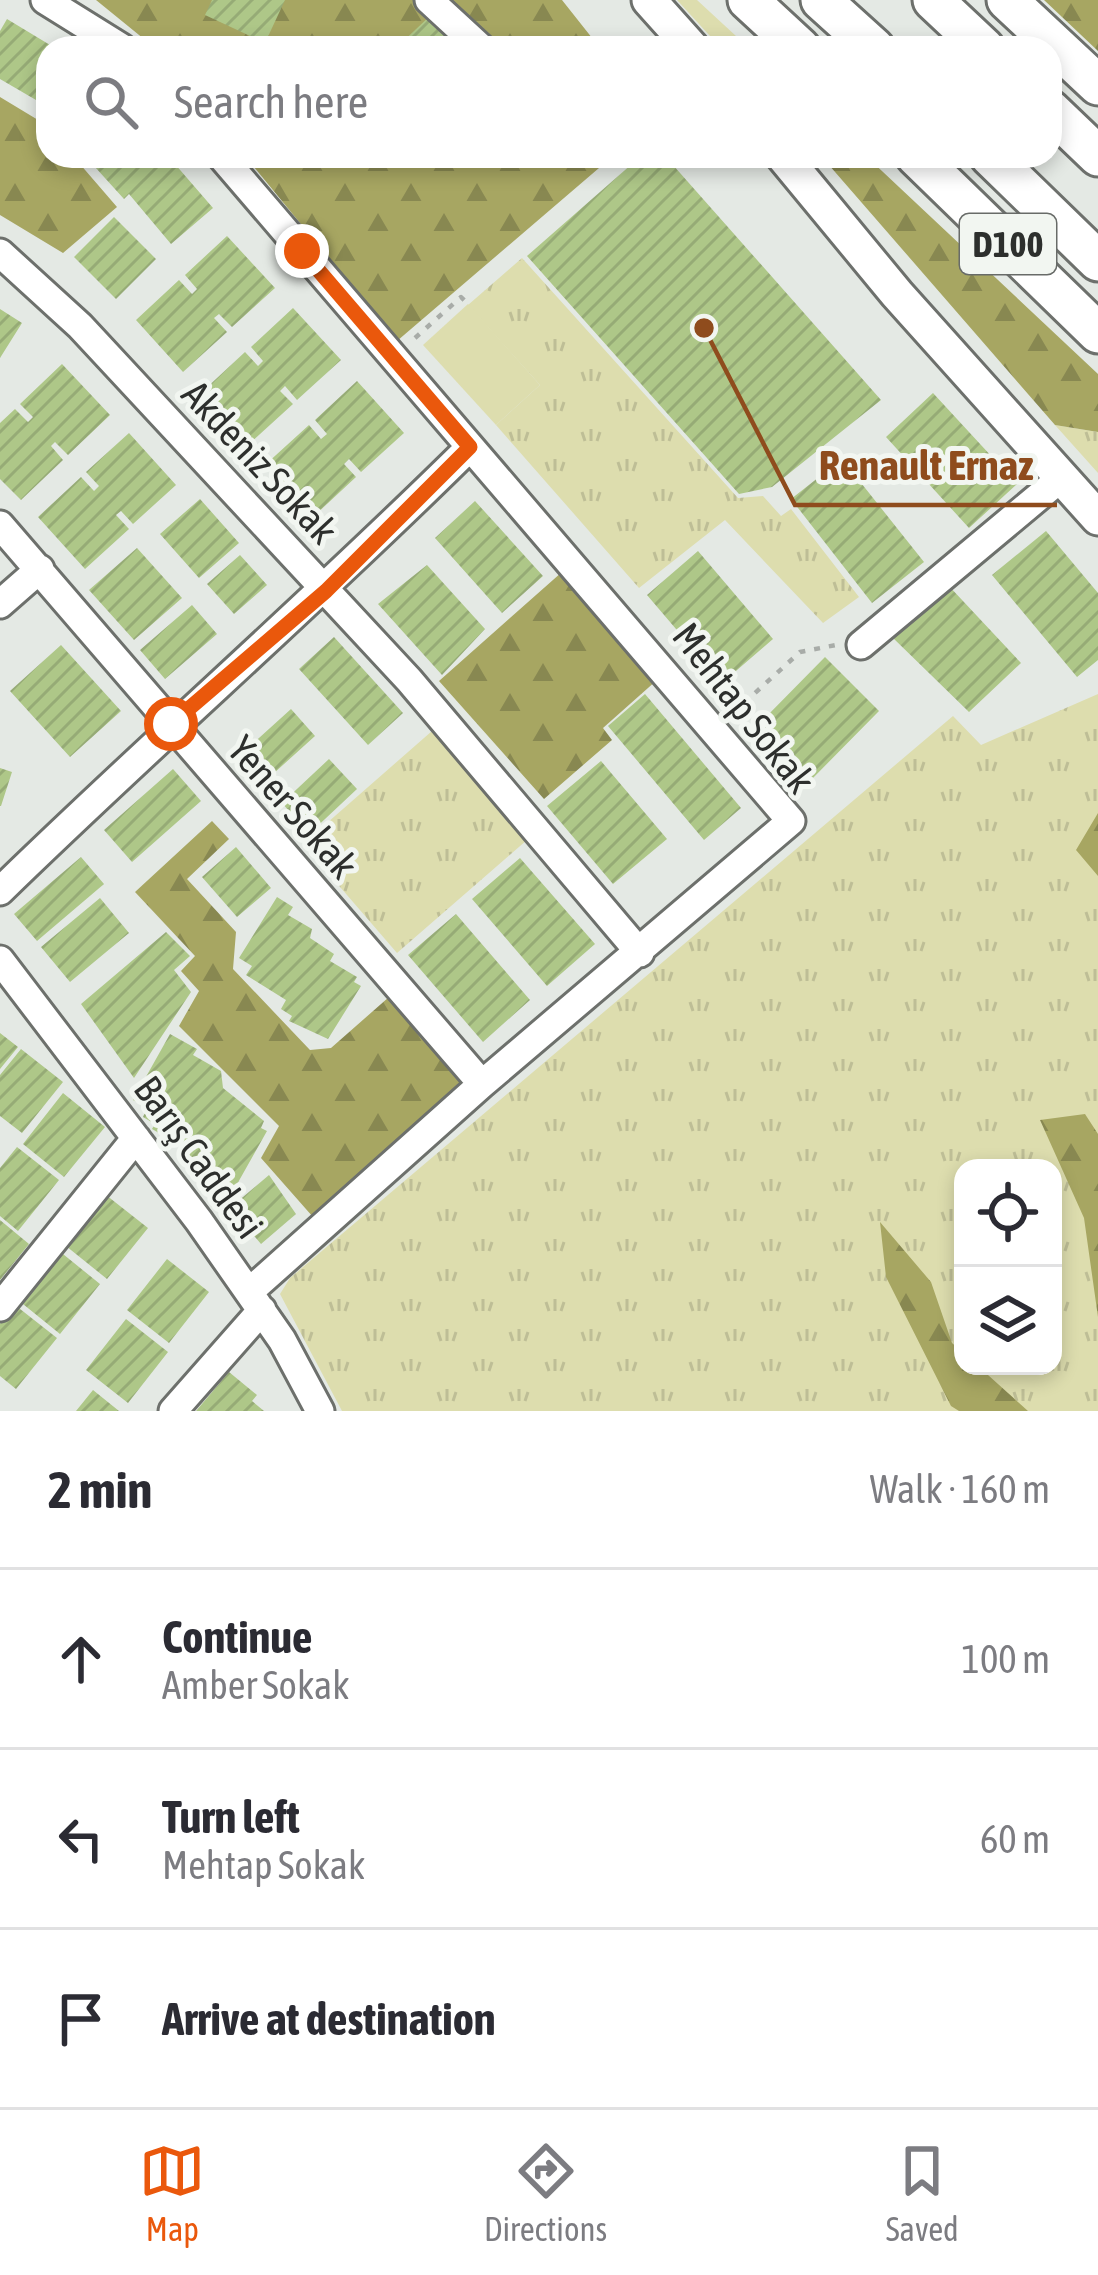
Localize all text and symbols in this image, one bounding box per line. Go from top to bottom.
search box [36,36,1062,168]
icon: search [78,69,144,135]
text: Search here [174,76,368,128]
road number: D100 [960,214,1056,274]
route end [275,224,329,278]
street label: Akdeniz Sokak [174,372,346,552]
callout: Renault Ernaz [795,427,1057,505]
text: Renault Ernaz [819,441,1033,489]
street label: Mehtap Sokak [664,614,824,802]
route start [144,697,198,751]
street label: Yener Sokak [220,727,366,887]
street label: Barış Caddesi [126,1067,272,1247]
map controls [954,1159,1062,1375]
button: locate [954,1159,1062,1267]
button: layers [954,1267,1062,1375]
text: 2 min [48,1460,152,1519]
text: Walk · 160 m [870,1467,1050,1511]
text: Continue [162,1611,313,1663]
icon: ahead [48,1626,114,1692]
text: 100 m [962,1637,1050,1681]
text: Amber Sokak [162,1663,349,1707]
text: Turn left [162,1791,300,1843]
icon: left [48,1806,114,1872]
text: 60 m [980,1817,1050,1861]
text: Mehtap Sokak [162,1843,365,1887]
icon: arrive [48,1986,114,2052]
text: Arrive at destination [162,1993,496,2045]
tab: Map [139,2138,205,2248]
tab: Directions [484,2138,607,2248]
tab: Saved [886,2138,959,2248]

